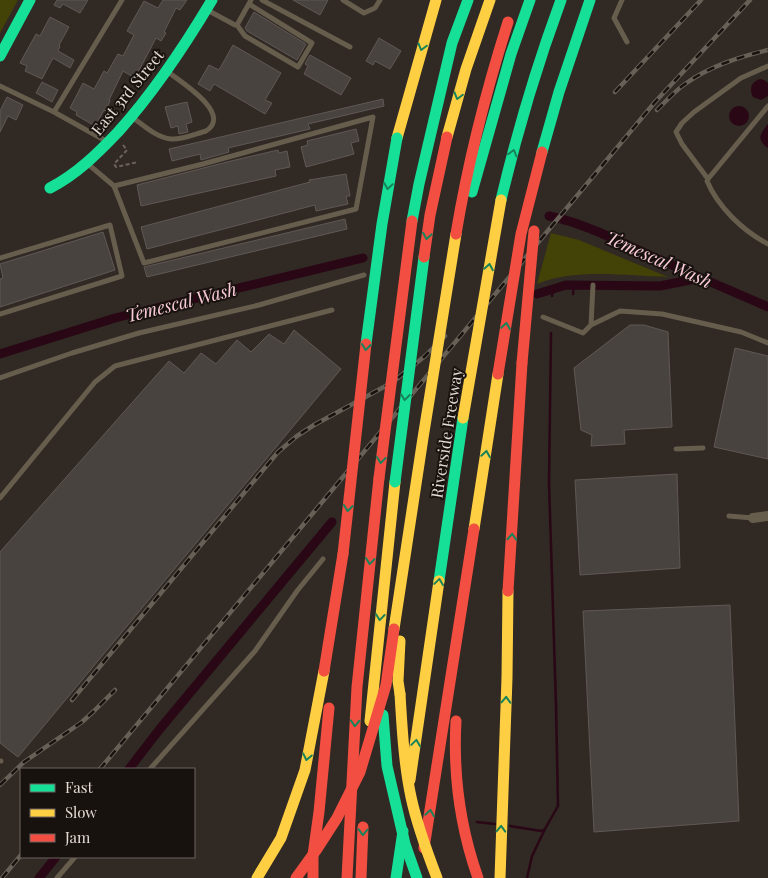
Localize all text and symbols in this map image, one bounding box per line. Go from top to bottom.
one-way arrow [417,42,428,51]
street label: East 3rd Street [86,45,168,139]
one-way arrow [454,92,464,100]
one-way arrow [507,149,517,157]
one-way arrow [383,182,394,190]
water label: Temescal Wash [602,225,716,293]
one-way arrow [422,232,433,240]
one-way arrow [484,263,494,271]
water label: Temescal Wash [123,277,239,327]
one-way arrow [501,321,511,330]
one-way arrow [361,343,372,351]
street label: Riverside Freeway [425,366,467,500]
one-way arrow [401,393,411,401]
one-way arrow [480,450,491,458]
one-way arrow [376,456,387,464]
one-way arrow [343,505,354,513]
one-way arrow [506,533,517,541]
one-way arrow [365,558,376,566]
one-way arrow [434,578,444,587]
one-way arrow [375,614,386,622]
one-way arrow [501,695,511,703]
one-way arrow [350,720,360,727]
one-way arrow [410,739,421,747]
one-way arrow [302,753,313,762]
legend [20,768,195,858]
text: Fast [65,777,94,797]
text: Slow [65,802,97,822]
one-way arrow [424,808,435,816]
one-way arrow [496,825,506,833]
text: Jam [64,827,91,847]
one-way arrow [358,828,369,836]

